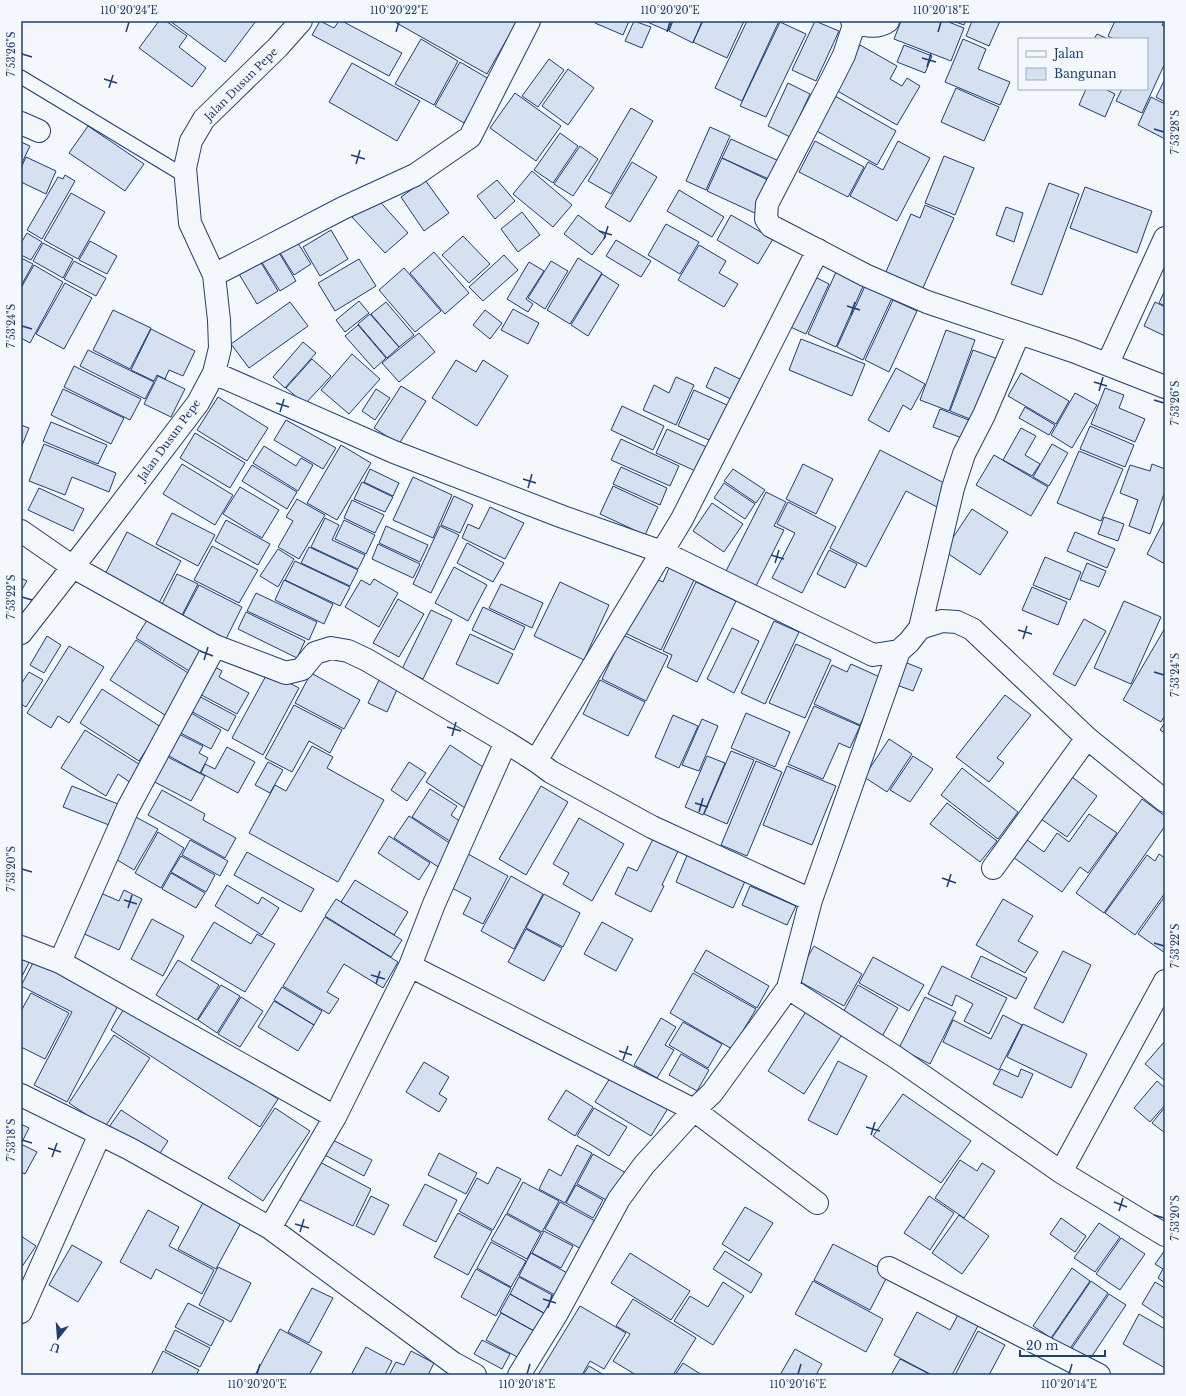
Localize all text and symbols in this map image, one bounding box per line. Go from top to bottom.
text: 110°20'24"E [100,4,158,17]
text: 110°20'22"E [370,4,428,17]
text: 110°20'20"E [640,4,700,17]
text: 110°20'18"E [913,4,969,17]
text: 7°53'26"S [5,32,18,76]
legend [1018,38,1148,90]
street label: Jalan Dusun Pepe [200,44,281,125]
text: Jalan [1052,46,1084,61]
text: Bangunan [1054,66,1117,81]
text: 7°53'28"S [1169,110,1182,154]
text: 7°53'24"S [5,304,18,348]
text: 7°53'26"S [1169,381,1182,425]
street label: Jalan Dusun Pepe [133,396,203,485]
text: 7°53'22"S [5,575,18,619]
text: 7°53'24"S [1169,653,1182,697]
text: 7°53'20"S [5,846,18,892]
text: 7°53'22"S [1169,924,1182,968]
text: 7°53'18"S [5,1119,18,1161]
text: 7°53'20"S [1169,1195,1182,1241]
north arrow [38,1318,78,1358]
scale bar [1020,1332,1105,1358]
text: 20 m [1026,1338,1058,1353]
text: U [48,1339,62,1356]
text: 110°20'20"E [227,1378,287,1391]
text: 110°20'18"E [499,1378,555,1391]
text: 110°20'16"E [770,1378,826,1391]
text: 110°20'14"E [1041,1378,1097,1391]

